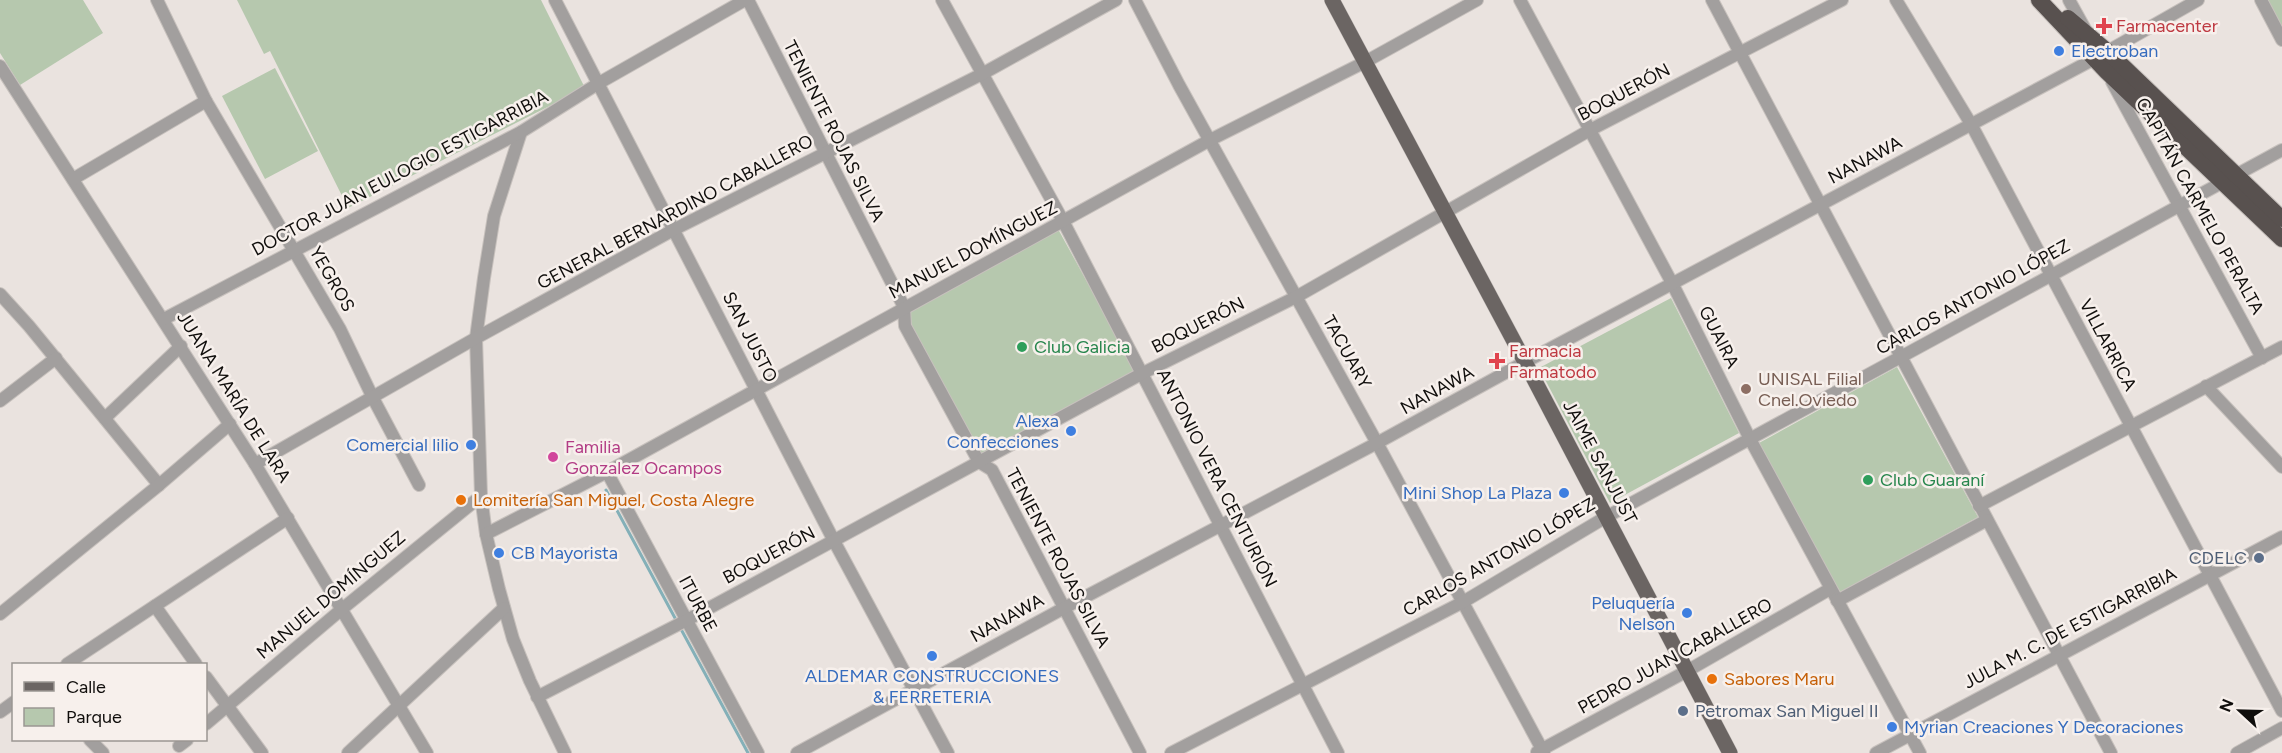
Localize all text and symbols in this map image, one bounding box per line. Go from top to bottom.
place label: Farmacenter [2116,15,2218,37]
marker: Farmacenter [2097,19,2111,33]
street label: TENIENTE ROJAS SILVA [779,37,889,225]
place label: Electroban [2071,40,2158,62]
marker: Electroban [2052,44,2066,58]
street label: BOQUERÓN [1574,58,1674,126]
street label: DOCTOR JUAN EULOGIO ESTIGARRIBIA [248,85,552,261]
street label: CAPITÁN CARMELO PERALTA [2131,94,2269,318]
street label: GENERAL BERNARDINO CABALLERO [533,130,817,294]
street label: NANAWA [1824,131,1906,189]
street label: MANUEL DOMÍNGUEZ [885,196,1061,304]
street label: CARLOS ANTONIO LÓPEZ [1872,235,2074,359]
street label: YEGROS [305,243,359,315]
street label: SAN JUSTO [718,288,782,386]
street label: BOQUERÓN [1148,292,1248,358]
street label: VILLARRICA [2075,295,2141,395]
street label: GUAIRA [1694,302,1744,372]
street label: JUANA MARÍA DE LARA [172,307,296,487]
street label: TACUARY [1318,311,1376,393]
place label: Club Galicia [1034,336,1130,358]
marker: Club Galicia [1015,340,1029,354]
place label: Farmacia Farmatodo [1509,340,1597,383]
marker: Farmacia Farmatodo [1490,354,1504,368]
street label: NANAWA [1396,361,1478,419]
street label: ANTONIO VERA CENTURIÓN [1152,365,1282,591]
place label: UNISAL Filial Cnel.Oviedo [1758,368,1862,411]
marker: UNISAL Filial Cnel.Oviedo [1739,382,1753,396]
street label: JAIME SANJUST [1558,396,1642,528]
place label: Alexa Confecciones [947,410,1059,453]
marker: Alexa Confecciones [1064,424,1078,438]
place label: Comercial lilio [346,434,459,456]
place label: Familia Gonzalez Ocampos [565,436,722,479]
marker: Comercial lilio [464,438,478,452]
marker: Familia Gonzalez Ocampos [546,450,560,464]
street label: TENIENTE ROJAS SILVA [1001,464,1115,652]
place label: Club Guaraní [1880,469,1985,491]
marker: Club Guaraní [1861,473,1875,487]
place label: Mini Shop La Plaza [1403,482,1552,504]
marker: Mini Shop La Plaza [1557,486,1571,500]
place label: Lomitería San Miguel, Costa Alegre [473,489,755,511]
marker: Lomitería San Miguel, Costa Alegre [454,493,468,507]
street label: CARLOS ANTONIO LÓPEZ [1399,493,1599,621]
street label: BOQUERÓN [719,521,819,589]
street label: MANUEL DOMÍNGUEZ [252,526,410,664]
place label: CB Mayorista [511,542,618,564]
marker: CB Mayorista [492,546,506,560]
place label: CDELC [2189,547,2247,569]
marker: CDELC [2252,551,2266,565]
street label: JULA M. C. DE ESTIGARRIBIA [1960,562,2180,694]
street label: ITURBE [674,572,722,636]
street label: NANAWA [966,589,1048,647]
place label: Peluquería Nelson [1591,592,1675,635]
street label: PEDRO JUAN CABALLERO [1574,593,1776,719]
marker: Peluquería Nelson [1680,606,1694,620]
marker: ALDEMAR CONSTRUCCIONES & FERRETERIA [925,649,939,663]
legend [12,663,207,741]
place label: ALDEMAR CONSTRUCCIONES & FERRETERIA [805,665,1059,708]
place label: Sabores Maru [1724,668,1835,690]
marker: Sabores Maru [1705,672,1719,686]
text: Calle [66,676,106,698]
north arrow [2210,681,2270,741]
text: N [2215,696,2238,715]
place label: Petromax San Miguel II [1695,700,1879,722]
marker: Petromax San Miguel II [1676,704,1690,718]
text: Parque [66,706,122,728]
place label: Myrian Creaciones Y Decoraciones [1904,716,2183,738]
marker: Myrian Creaciones Y Decoraciones [1885,720,1899,734]

